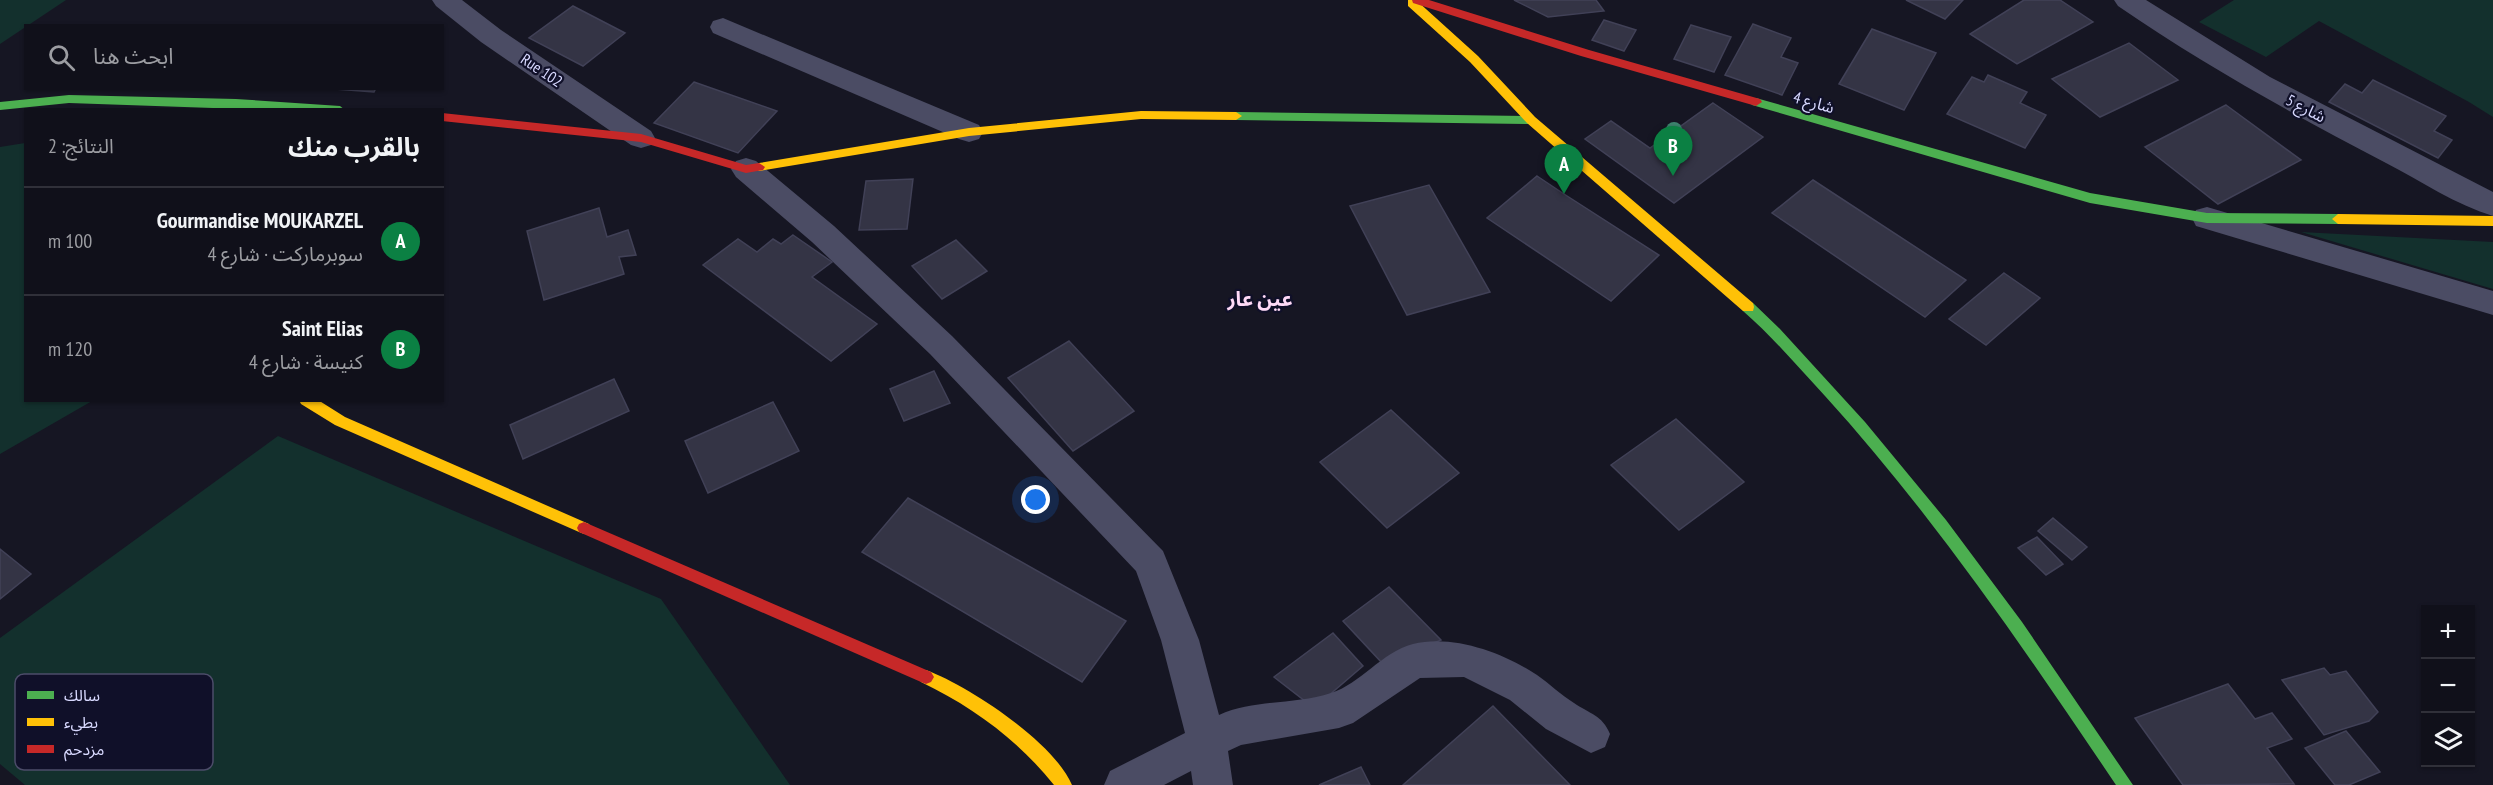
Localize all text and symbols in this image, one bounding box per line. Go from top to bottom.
search box [24,24,444,90]
icon: search [45,41,78,74]
text: ابحث هنا [93,42,173,70]
street label: Rue 102 [517,49,567,91]
street label: شارع 4 [1790,87,1837,120]
street label: شارع 5 [2281,90,2329,129]
pin: B [1654,126,1692,176]
text: بالقرب منك [288,130,420,163]
text: النتائج: 2 [48,133,114,159]
pin: A [1544,144,1584,194]
text: Gourmandise MOUKARZEL [157,206,363,234]
text: 100 m [48,228,92,254]
text: A [395,228,406,254]
text: سوبرماركت · شارع 4 [207,241,363,267]
district label: عين عار [1226,286,1293,312]
text: Saint Elias [282,314,363,342]
text: 120 m [48,336,92,362]
text: B [396,336,405,362]
text: كنيسة · شارع 4 [249,349,363,375]
your location [1021,485,1050,514]
map controls [2421,605,2475,767]
button: + [2421,605,2475,659]
button: − [2421,659,2475,713]
legend [15,674,213,770]
text: سالك [64,685,100,705]
text: بطيء [64,712,98,735]
button: layers [2421,713,2475,767]
text: مزدحم [64,739,104,762]

